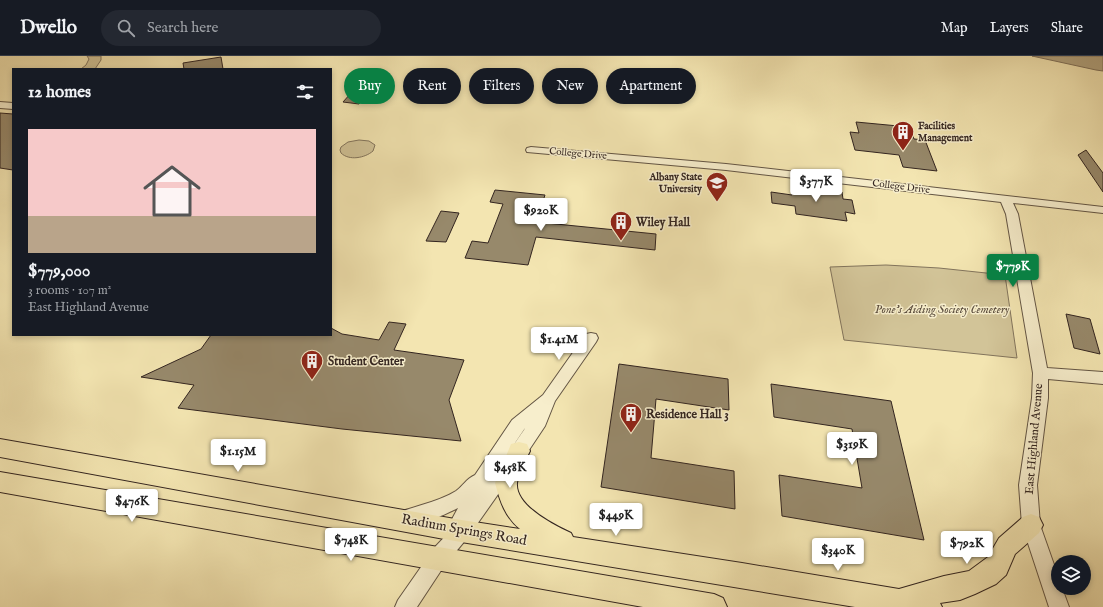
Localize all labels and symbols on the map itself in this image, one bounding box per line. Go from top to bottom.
building icon: Facilities Management [890,119,916,152]
place label: Facilities Management [917,120,973,145]
street label: College Drive [549,145,608,163]
pin: $377K [788,169,844,203]
school or university icon: Albany State University [704,170,730,203]
place label: Albany State University [649,171,703,196]
street label: College Drive [871,177,931,197]
pin: $920K [513,198,569,232]
building icon: Wiley Hall [608,209,634,242]
place label: Wiley Hall [635,215,691,231]
pin: $779K [985,254,1041,288]
park label: Pone's Aiding Society Cemetery [875,302,1010,318]
pin: $1.41M [526,327,592,361]
building icon: Student Center [299,348,325,381]
place label: Student Center [328,354,405,369]
street label: East Highland Avenue [1022,382,1046,495]
building icon: Residence Hall 3 [618,401,644,434]
place label: Residence Hall 3 [646,407,729,422]
pin: $319K [824,432,880,466]
pin: $1.15M [205,439,271,473]
pin: $458K [482,455,538,489]
pin: $476K [104,489,160,523]
pin: $449K [588,503,644,537]
street label: Radium Springs Road [400,510,529,550]
pin: $748K [323,528,379,562]
pin: $792K [939,531,995,565]
pin: $340K [810,538,866,572]

